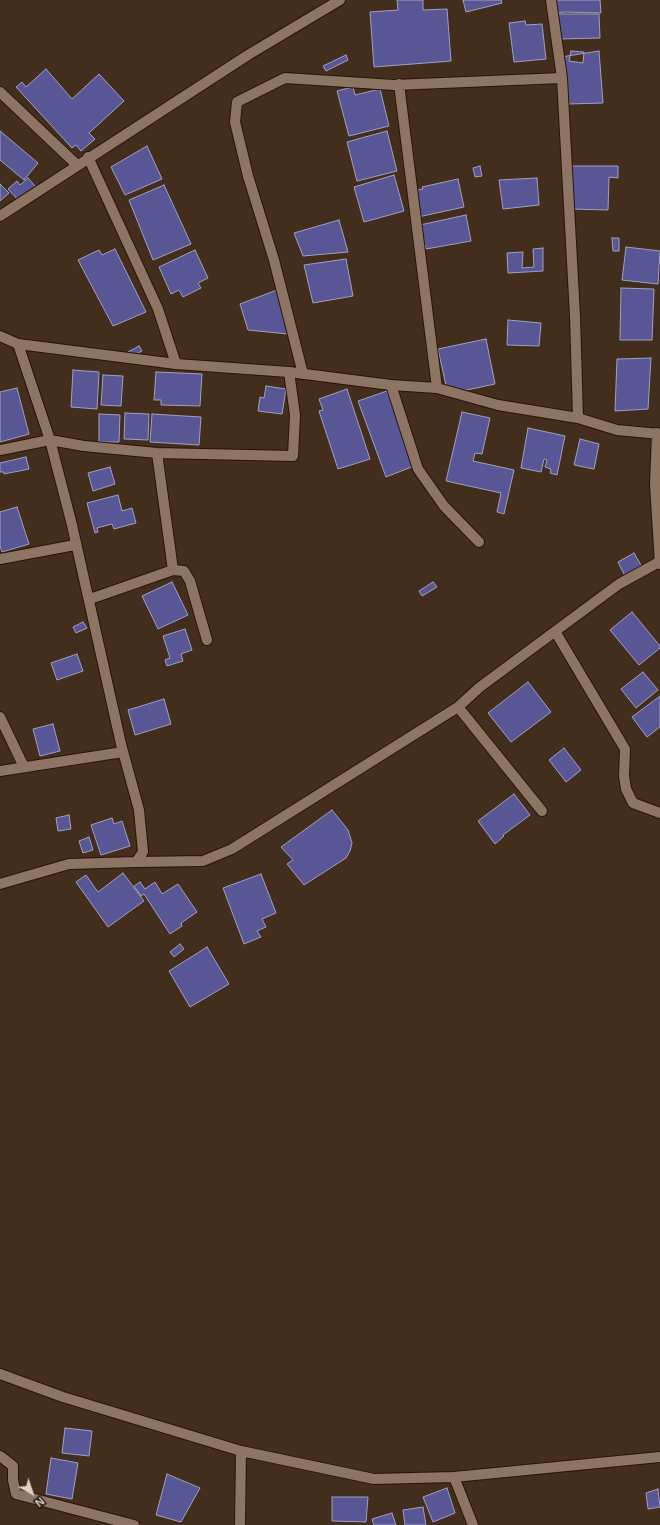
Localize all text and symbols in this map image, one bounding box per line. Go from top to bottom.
north arrow [12,1473,52,1513]
text: N [33,1495,47,1509]

